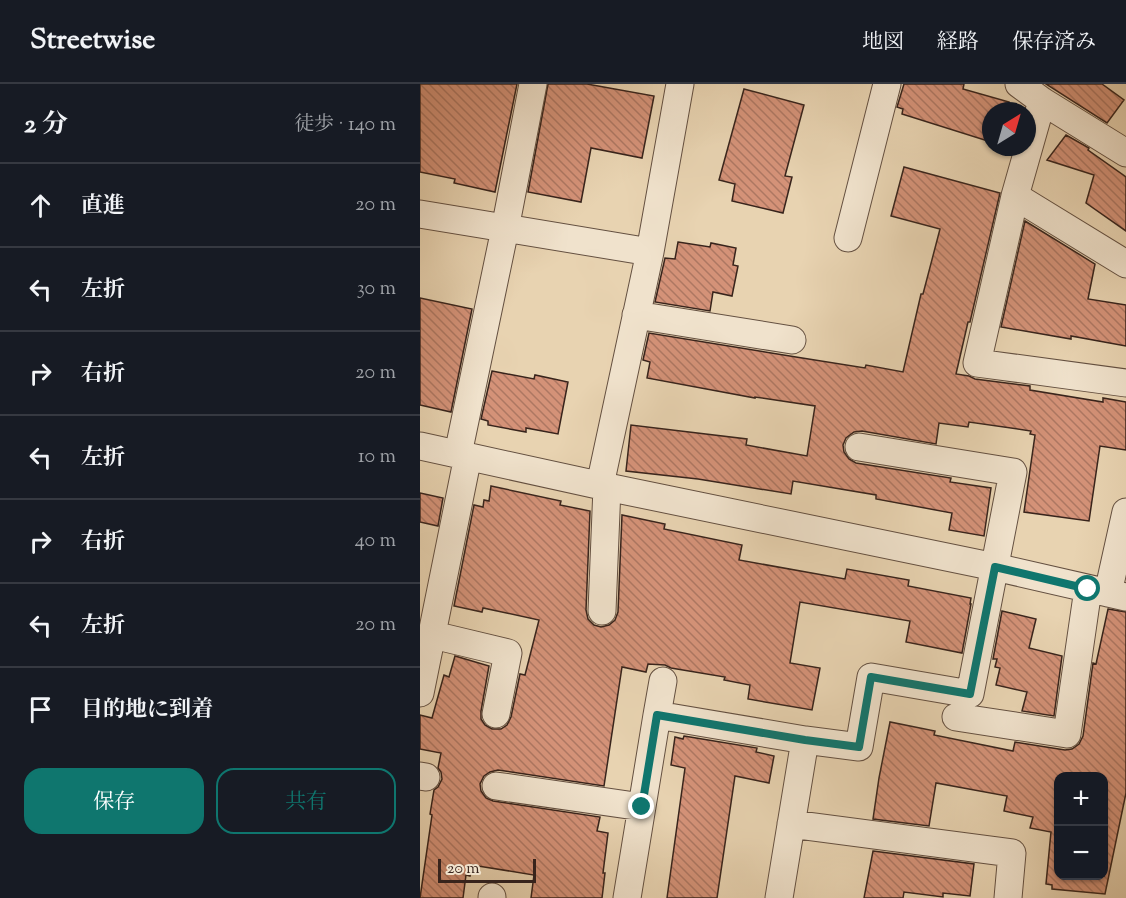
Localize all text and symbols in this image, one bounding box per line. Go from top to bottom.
text: Streetwise [30,21,155,61]
text: 地図 [862,28,904,58]
text: 経路 [937,28,979,58]
text: 保存済み [1012,28,1096,58]
north arrow [982,102,1036,156]
text: 2 分 [24,107,68,144]
text: 徒歩 · 140 m [294,111,396,140]
icon: ahead [24,189,57,222]
text: 直進 [81,191,125,223]
text: 20 m [355,191,396,220]
icon: left [24,273,57,306]
text: 左折 [81,275,125,307]
text: 30 m [357,275,396,304]
icon: right [24,357,57,390]
text: 右折 [81,359,125,391]
text: 20 m [355,359,396,388]
icon: left [24,441,57,474]
text: 左折 [81,443,125,475]
text: 10 m [358,443,396,472]
icon: right [24,525,57,558]
text: 右折 [81,527,125,559]
text: 40 m [355,527,396,556]
route start [1074,575,1100,601]
icon: left [24,609,57,642]
text: 左折 [81,611,125,643]
text: 20 m [355,611,396,640]
icon: arrive [24,693,57,726]
text: 目的地に到着 [81,695,213,727]
button: 保存 [24,768,204,834]
button: 共有 [216,768,396,834]
map controls [1054,772,1108,880]
button: + [1054,772,1108,826]
route end [628,793,654,819]
button: − [1054,826,1108,880]
scale bar [438,856,536,884]
text: 20 m [447,858,480,881]

